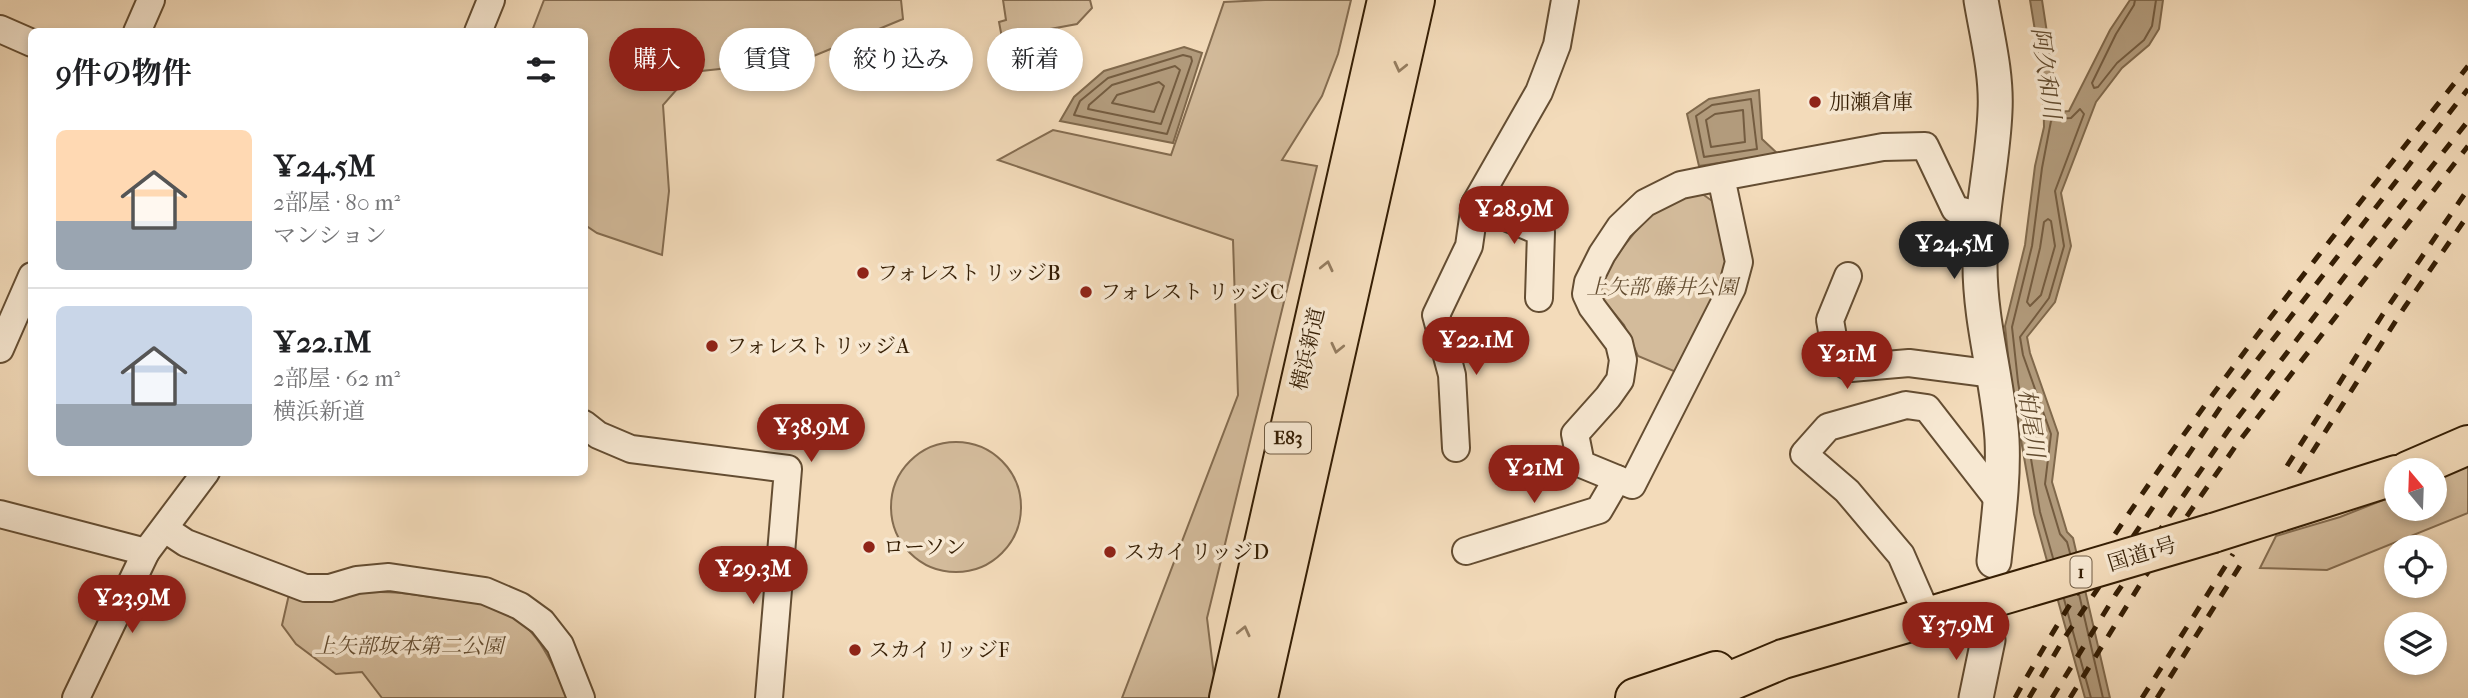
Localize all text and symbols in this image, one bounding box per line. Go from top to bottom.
water label: 阿久和川 [2026,26,2066,123]
chip: 購入 [609,28,705,91]
chip: 賃貸 [719,28,815,91]
chip: 絞り込み [829,28,973,91]
chip: 新着 [987,28,1083,91]
icon: filters [522,51,560,89]
text: 9件の物件 [56,56,192,91]
one-way arrow [1394,61,1409,73]
place label: 加瀬倉庫 [1829,90,1913,114]
marker: 加瀬倉庫 [1807,94,1823,110]
text: ¥24.5M [273,149,375,184]
icon: home [112,158,196,242]
pin: ¥28.9M [1457,187,1571,246]
text: 2部屋 · 80 m² [273,189,400,216]
text: ¥28.9M [1475,195,1553,222]
text: マンション [273,222,387,249]
pin: ¥24.5M [1897,222,2011,281]
text: ¥24.5M [1915,230,1993,257]
one-way arrow [1319,260,1334,272]
place label: フォレスト リッジB [877,261,1061,285]
marker: フォレスト リッジB [855,265,871,281]
park label: 上矢部 藤井公園 [1586,275,1741,299]
place label: フォレスト リッジC [1100,280,1284,304]
marker: フォレスト リッジC [1078,284,1094,300]
street label: 横浜新道 [1287,305,1329,393]
pin: ¥22.1M [1419,318,1533,377]
text: ¥22.1M [273,325,371,360]
text: ¥22.1M [1438,326,1514,353]
pin: ¥21M [1806,332,1888,391]
icon: home [112,334,196,418]
place label: フォレスト リッジA [726,334,910,358]
marker: フォレスト リッジA [704,338,720,354]
text: ¥21M [1818,340,1876,367]
one-way arrow [1331,342,1345,354]
text: 2部屋 · 62 m² [273,365,400,392]
water label: 柏尾川 [2013,387,2050,462]
text: 横浜新道 [273,398,365,425]
pin: ¥38.9M [754,405,868,464]
text: ¥38.9M [773,413,849,440]
road number: E83 [1265,422,1311,453]
pin: ¥21M [1493,446,1575,505]
text: ¥21M [1505,454,1563,481]
north arrow [2384,458,2446,522]
map controls [2384,458,2447,675]
street label: 国道1号 [2105,532,2179,576]
place label: ローソン [883,535,966,559]
button: locate [2384,535,2447,598]
marker: ローソン [861,539,877,555]
place label: スカイ リッジD [1124,540,1269,564]
marker: スカイ リッジD [1102,544,1118,560]
pin: ¥29.3M [696,546,810,606]
text: ¥29.3M [715,555,791,582]
road number: 1 [2070,556,2092,587]
pin: ¥23.9M [75,576,189,635]
text: ¥23.9M [94,584,170,611]
pin: ¥37.9M [1899,602,2013,662]
text: ¥37.9M [1918,611,1994,638]
button: layers [2384,612,2447,675]
one-way arrow [1236,626,1250,638]
park label: 上矢部坂本第二公園 [315,634,506,658]
place label: スカイ リッジF [869,638,1009,662]
marker: スカイ リッジF [847,642,863,658]

